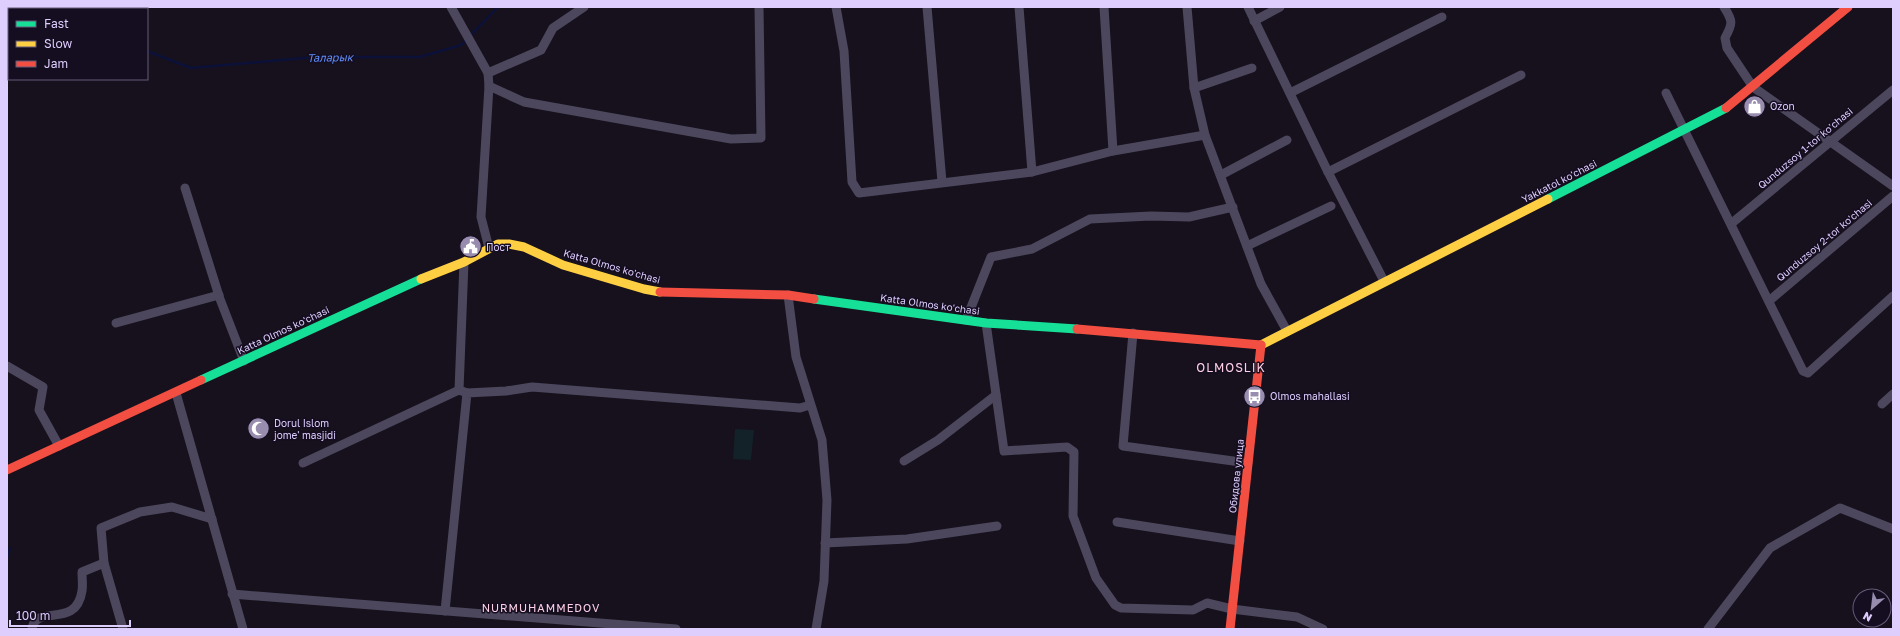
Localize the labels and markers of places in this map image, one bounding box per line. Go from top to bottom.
shop icon: Ozon [1742,93,1768,119]
place label: Ozon [1770,100,1795,112]
public building icon: Пост [457,234,483,260]
place label: Пост [486,241,510,253]
bus stop icon: Olmos mahallasi [1242,383,1268,409]
place label: Olmos mahallasi [1270,390,1350,402]
mosque icon: Dorul Islom jome' masjidi [246,416,272,442]
place label: Dorul Islom jome' masjidi [273,417,336,441]

